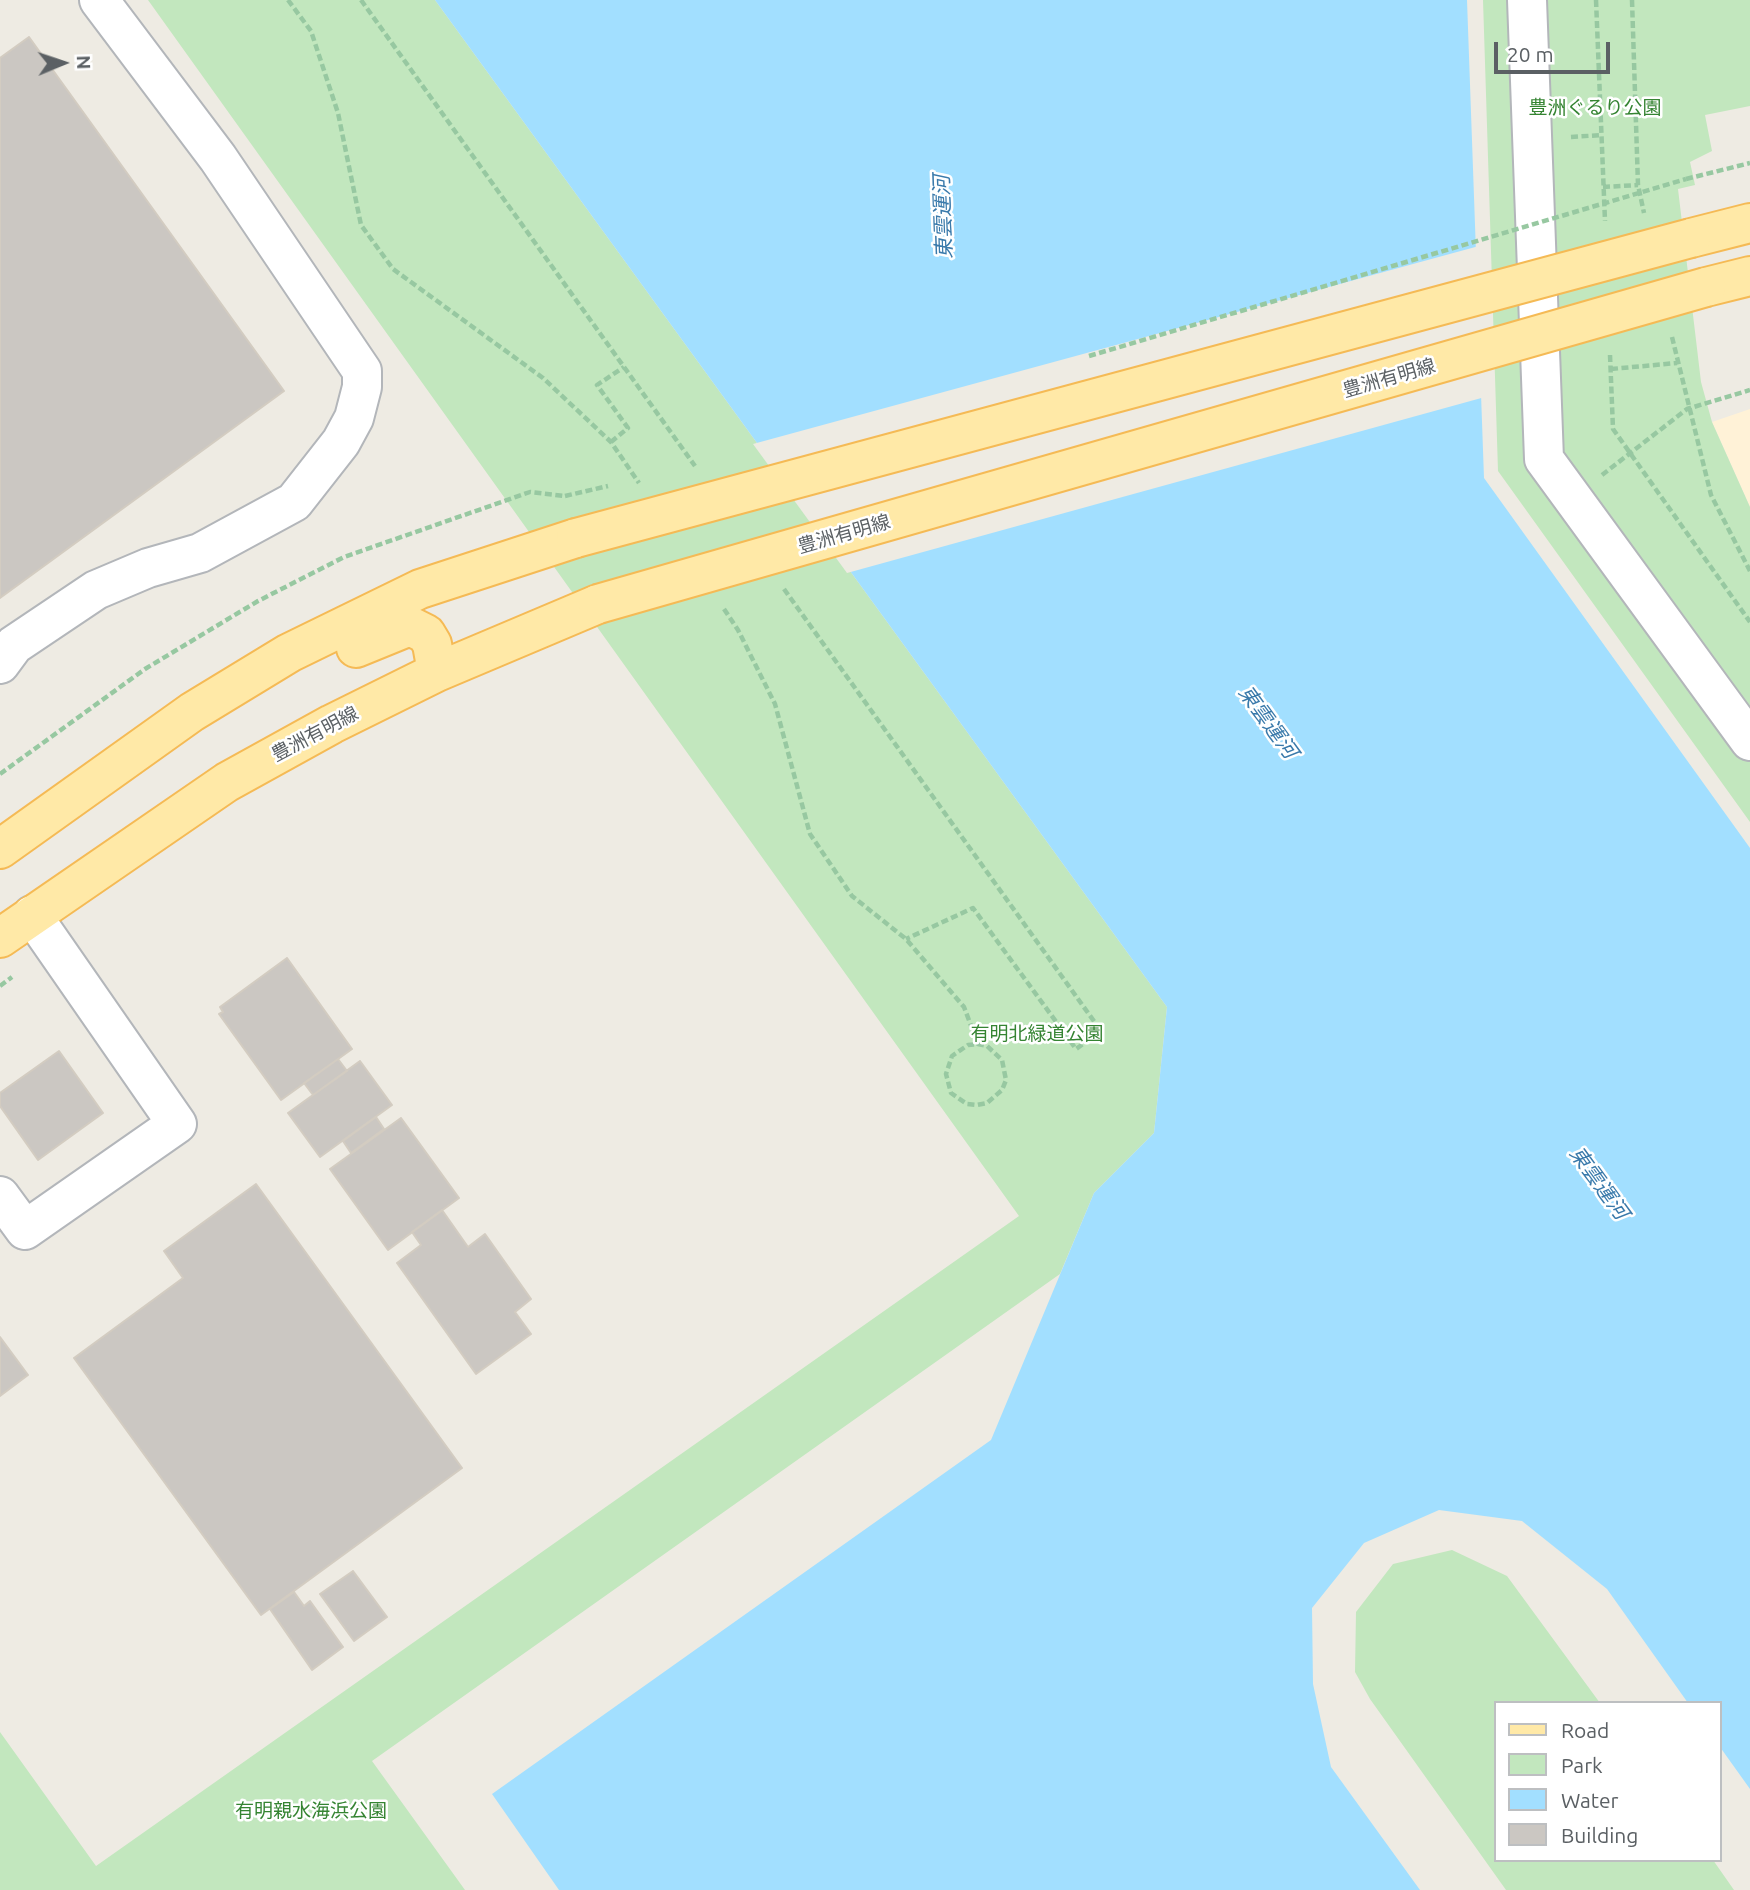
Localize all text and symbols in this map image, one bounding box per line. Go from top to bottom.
north arrow [28,28,98,98]
scale bar [1498,28,1614,72]
text: 20 m [1507,42,1554,66]
text: N [73,55,95,70]
park label: 豊洲ぐるり公園 [1529,97,1661,119]
water label: 東雲運河 [929,175,957,259]
street label: 豊洲有明線 [1340,354,1438,402]
street label: 豊洲有明線 [795,510,893,558]
water label: 東雲運河 [1233,681,1303,763]
street label: 豊洲有明線 [268,702,362,766]
park label: 有明北緑道公園 [971,1023,1103,1045]
water label: 東雲運河 [1564,1142,1634,1224]
legend [1494,1701,1722,1862]
text: Road [1561,1718,1609,1742]
text: Park [1561,1753,1603,1777]
text: Water [1561,1788,1619,1812]
park label: 有明親水海浜公園 [235,1800,387,1822]
text: Building [1561,1823,1638,1847]

